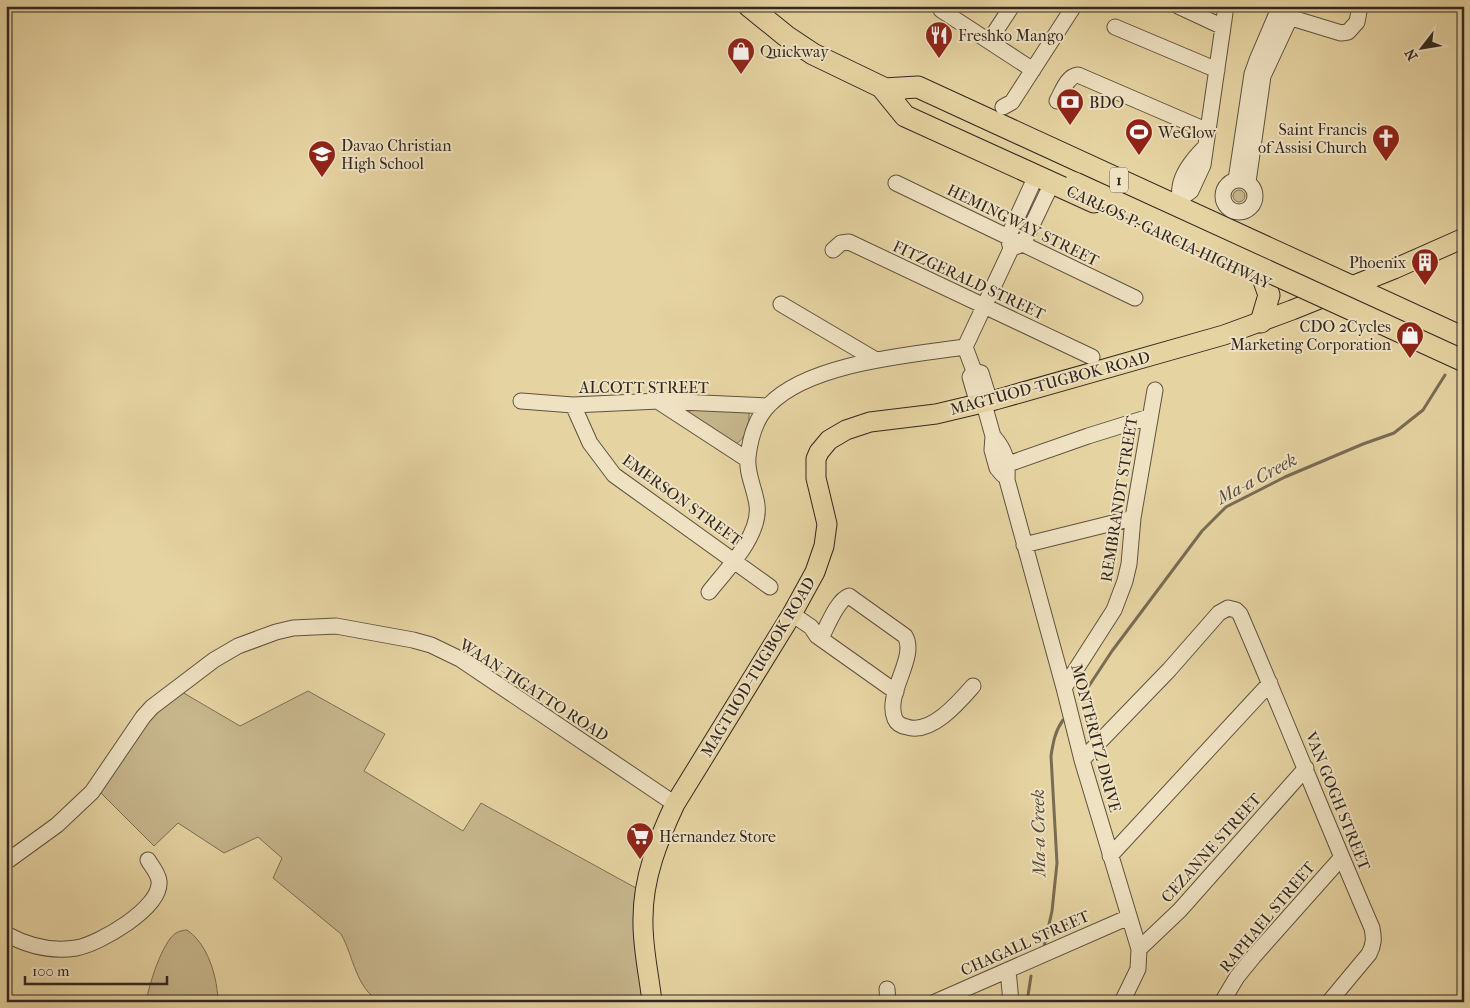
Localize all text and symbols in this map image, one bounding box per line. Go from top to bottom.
restaurant icon: Freshko Mango [924,20,954,59]
north arrow [1398,22,1448,72]
place label: Freshko Mango [958,26,1064,45]
shop icon: Quickway [726,36,756,75]
place label: Quickway [760,42,829,61]
text: N [1401,45,1421,63]
bank icon: BDO [1055,87,1085,126]
place label: BDO [1089,93,1124,112]
sports icon: WeGlow [1124,117,1154,156]
place label: Saint Francis of Assisi Church [1258,120,1367,157]
place label: WeGlow [1157,123,1217,142]
church icon: Saint Francis of Assisi Church [1371,123,1401,162]
place label: Davao Christian High School [341,136,452,173]
school or university icon: Davao Christian High School [307,139,337,178]
road number: 1 [1110,168,1128,192]
street label: HEMINGWAY STREET [944,180,1102,270]
street label: CARLOS P. GARCIA HIGHWAY [1064,181,1275,293]
street label: FITZGERALD STREET [890,236,1048,324]
building icon: Phoenix [1410,247,1440,286]
place label: Phoenix [1349,253,1407,272]
place label: CDO 2Cycles Marketing Corporation [1230,317,1392,354]
shop icon: CDO 2Cycles Marketing Corporation [1395,320,1425,359]
street label: MAGTUOD-TUGBOK ROAD [948,347,1152,419]
street label: ALCOTT STREET [578,378,709,397]
street label: REMBRANDT STREET [1096,414,1142,583]
water label: Ma-a Creek [1212,449,1301,510]
street label: EMERSON STREET [619,450,746,550]
street label: MAGTUOD-TUGBOK ROAD [697,574,819,760]
street label: WAAN-TIGATTO ROAD [455,634,612,745]
street label: MONTERITZ DRIVE [1067,662,1125,814]
street label: VAN GOGH STREET [1301,728,1375,873]
water label: Ma-a Creek [1028,789,1050,879]
street label: CEZANNE STREET [1157,789,1265,906]
supermarket icon: Hernandez Store [625,821,655,860]
place label: Hernandez Store [659,827,776,846]
street label: RAPHAEL STREET [1215,858,1319,976]
street label: CHAGALL STREET [958,906,1092,980]
scale bar [25,953,168,985]
text: 100 m [32,962,70,980]

